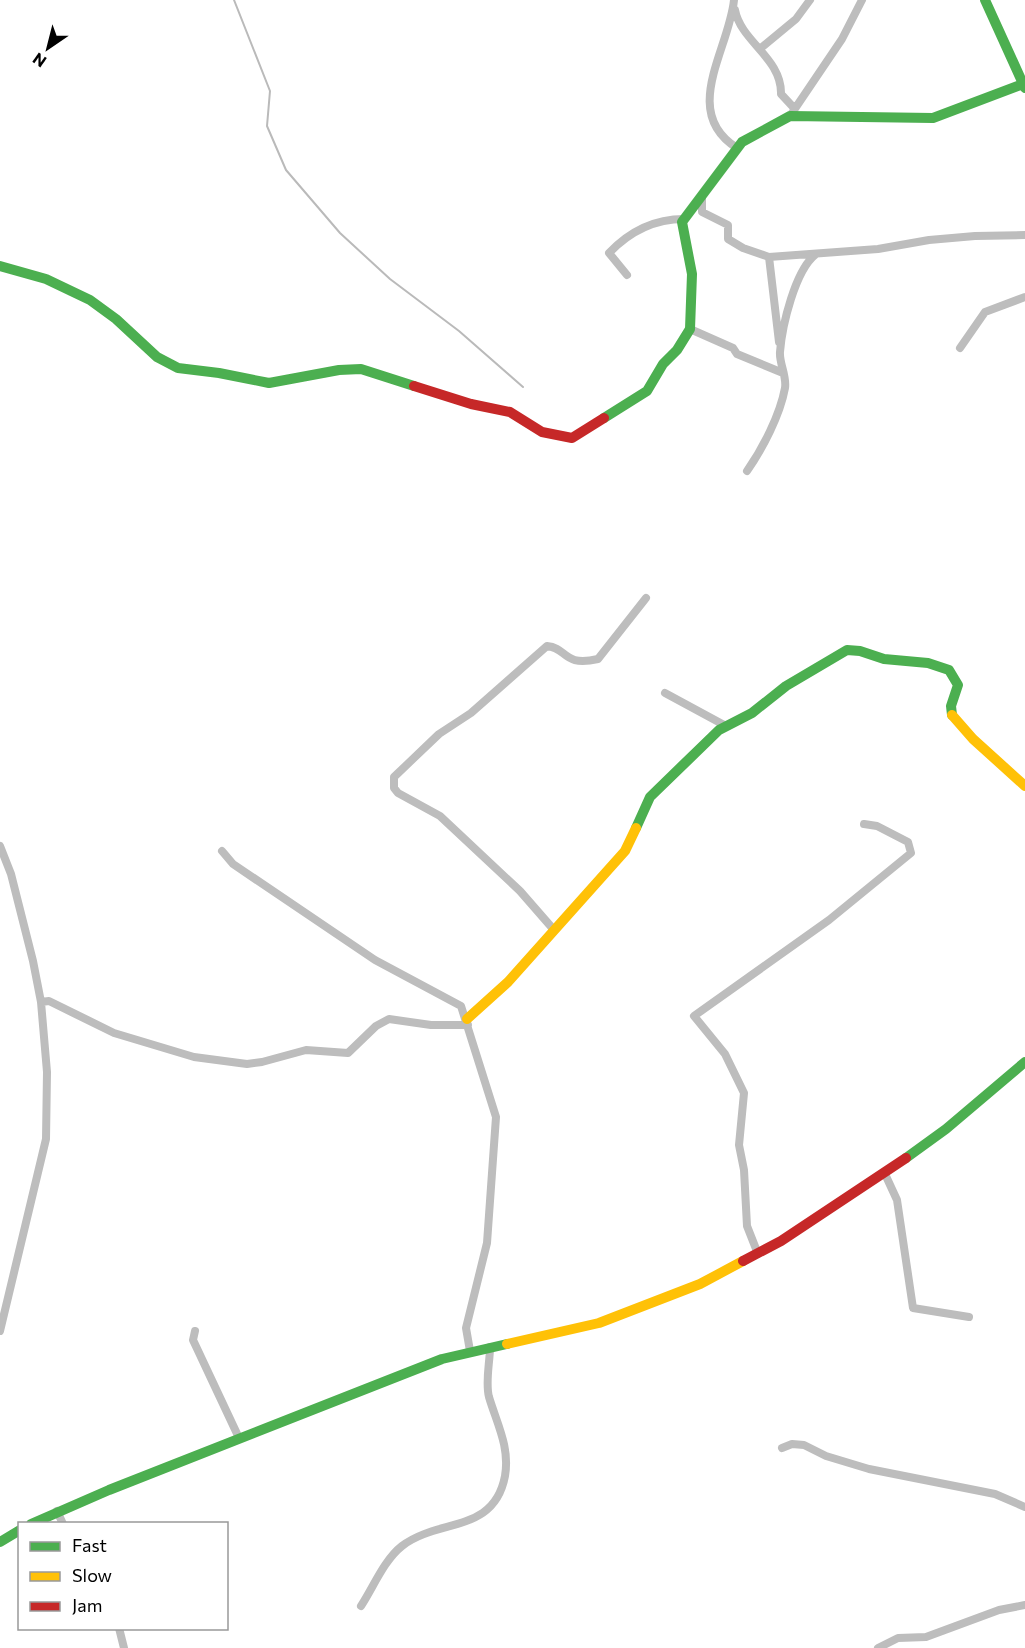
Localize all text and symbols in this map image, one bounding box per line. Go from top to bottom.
north arrow [18,18,78,78]
text: N [29,49,49,72]
legend [18,1522,228,1630]
text: Fast [72,1534,107,1556]
text: Slow [72,1564,112,1586]
text: Jam [72,1594,102,1616]

